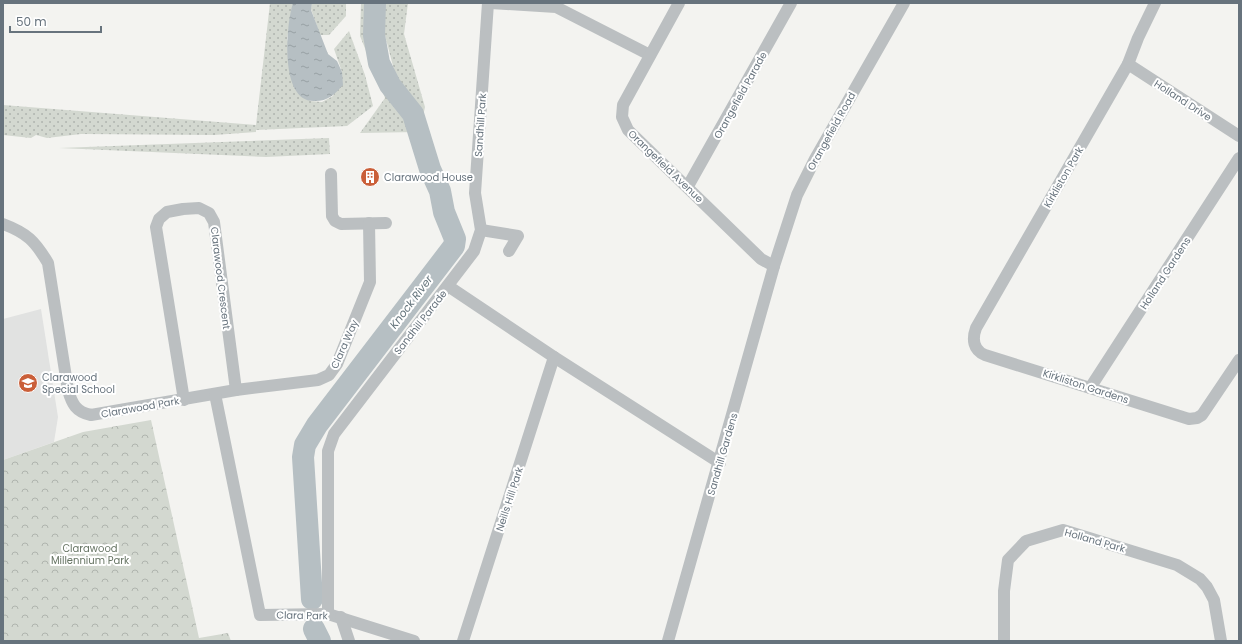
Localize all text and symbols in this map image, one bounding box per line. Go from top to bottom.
scale bar [10,8,101,34]
text: 50 m [16,13,47,30]
street label: Orangefield Parade [710,49,771,142]
street label: Holland Drive [1151,76,1214,125]
street label: Orangefield Road [804,89,859,173]
street label: Sandhill Park [471,92,490,157]
street label: Orangefield Avenue [625,127,707,206]
street label: Kirkliston Park [1040,143,1087,210]
building icon: Clarawood House [359,166,381,188]
place label: Clarawood House [384,170,473,185]
street label: Clarawood Crescent [207,226,234,330]
street label: Holland Gardens [1136,234,1194,312]
water label: Knock River [386,271,437,332]
street label: Sandhill Parade [390,287,450,358]
street label: Clara Way [327,317,362,371]
street label: Kirkliston Gardens [1041,366,1131,407]
place label: Clarawood Special School [42,370,115,397]
school or university icon: Clarawood Special School [17,372,39,394]
street label: Clarawood Park [100,393,181,422]
street label: Sandhill Gardens [704,411,741,497]
street label: Neills Hill Park [492,464,527,533]
street label: Holland Park [1063,525,1128,557]
park label: Clarawood Millennium Park [51,541,130,568]
street label: Clara Park [276,608,329,623]

